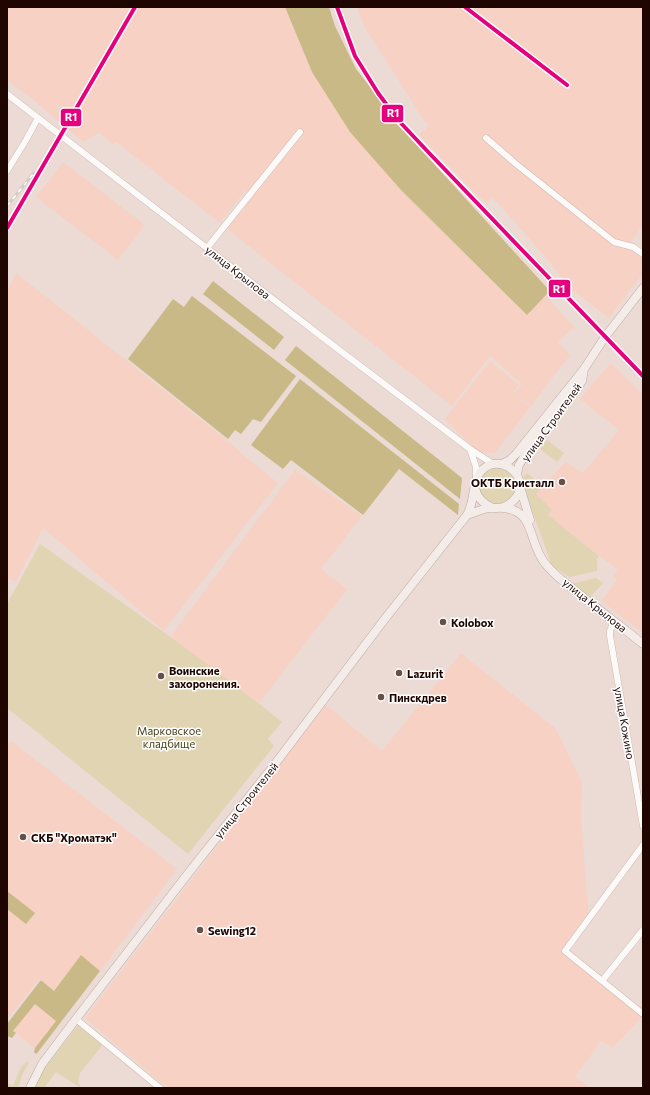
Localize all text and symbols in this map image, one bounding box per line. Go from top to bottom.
line badge: R1 [381,104,404,123]
text: R1 [387,106,399,119]
line badge: R1 [60,108,82,127]
text: R1 [65,110,77,123]
street label: улица Крылова [203,243,273,301]
line badge: R1 [548,279,571,298]
text: R1 [553,282,565,295]
street label: улица Строителей [518,380,584,464]
place label: ОКТБ Кристалл [471,476,554,489]
marker: ОКТБ Кристалл [557,477,567,487]
street label: улица Крылова [560,575,630,635]
place label: Kolobox [451,616,494,629]
marker: Kolobox [438,617,448,627]
place label: Воинские захоронения. [169,664,240,690]
place label: Lazurit [407,667,444,680]
marker: Lazurit [394,668,404,678]
marker: Воинские захоронения. [156,671,166,681]
street label: улица Кожино [612,686,638,761]
place label: Пинскдрев [389,691,447,704]
marker: Пинскдрев [376,692,386,702]
park label: Марковское кладбище [137,724,201,750]
street label: улица Строителей [212,760,280,840]
place label: СКБ "Хроматэк" [31,831,117,844]
marker: СКБ "Хроматэк" [18,832,28,842]
place label: Sewing12 [208,924,256,937]
marker: Sewing12 [195,925,205,935]

